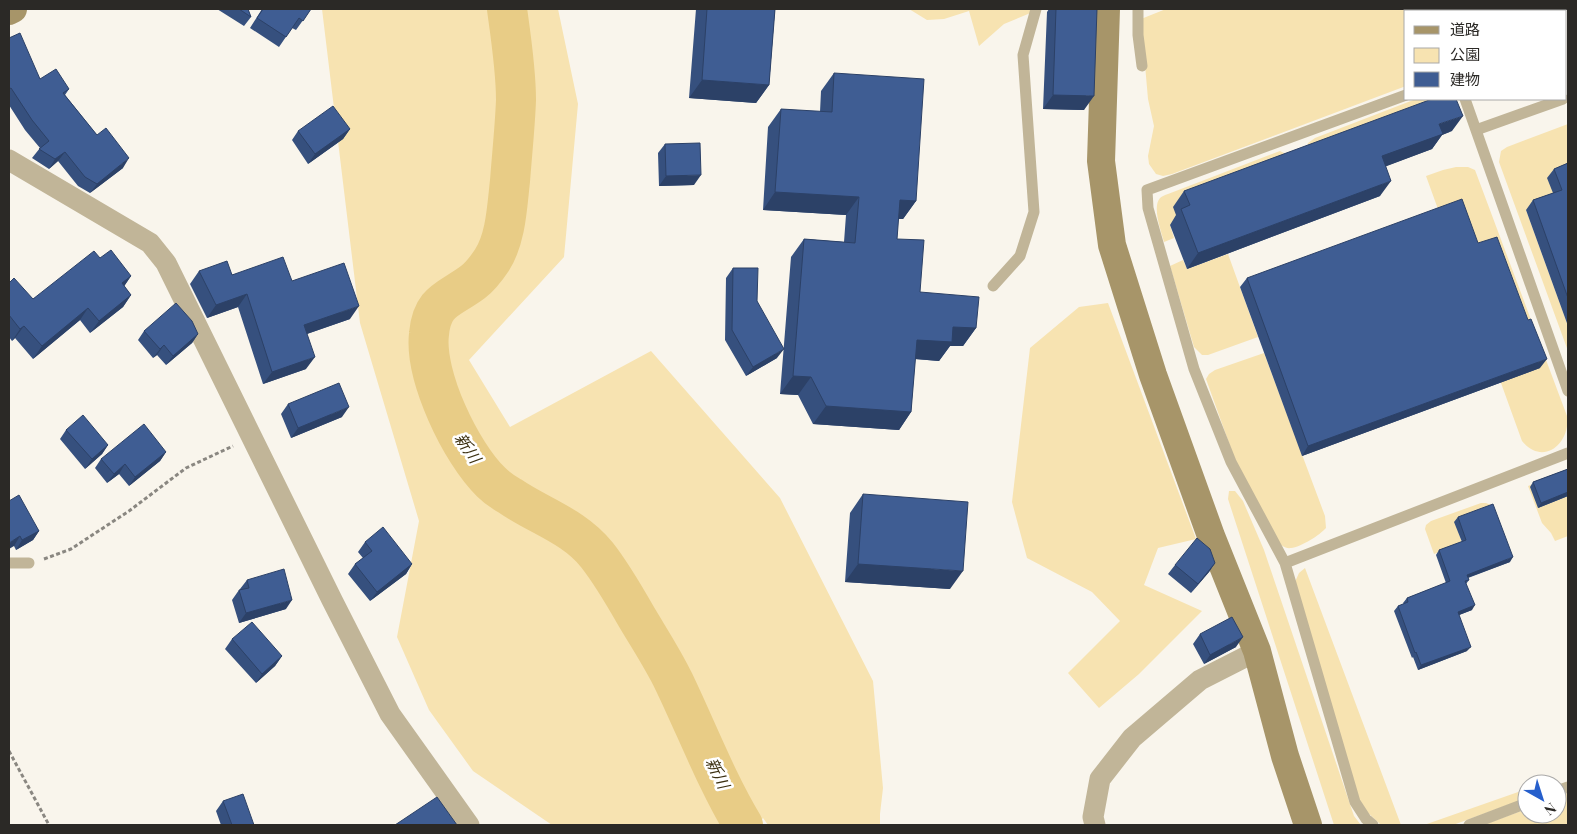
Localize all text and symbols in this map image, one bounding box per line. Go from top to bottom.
legend [1404,10,1567,100]
text: 道路 [1450,19,1480,39]
text: 公園 [1450,44,1480,64]
text: 建物 [1450,69,1480,89]
water label: 新川 [451,429,487,469]
water label: 新川 [702,754,736,794]
north arrow [1517,774,1567,824]
text: N [1541,799,1560,820]

